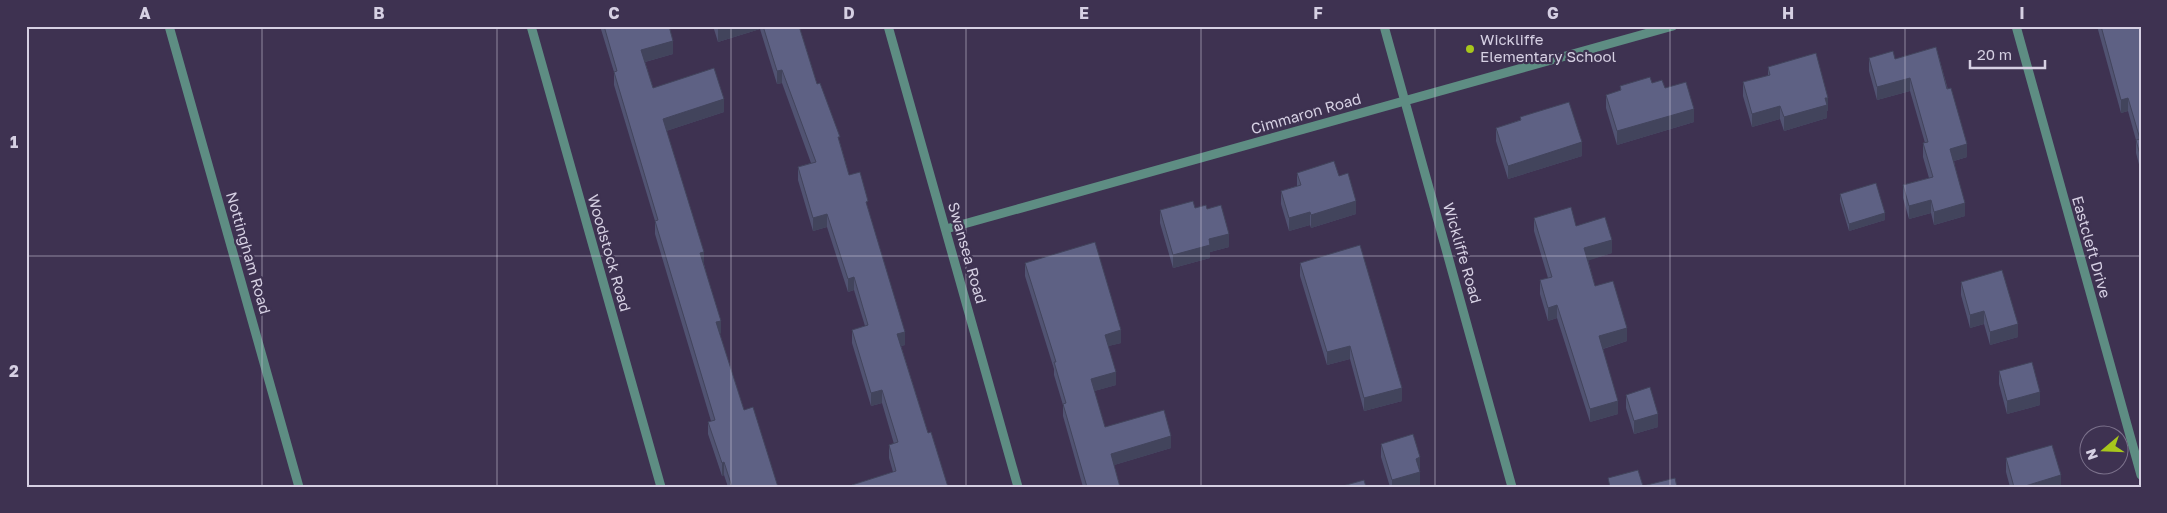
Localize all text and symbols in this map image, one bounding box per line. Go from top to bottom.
text: A [139,3,151,23]
text: B [373,3,385,23]
text: C [608,3,620,23]
text: D [843,3,855,23]
text: E [1079,3,1089,23]
text: F [1313,3,1323,23]
text: G [1547,3,1559,23]
text: H [1782,3,1794,23]
text: I [2019,3,2025,23]
place label: Wickliffe Elementary School [1480,30,1616,65]
scale bar [1970,38,2044,70]
marker: Wickliffe Elementary School [1464,43,1476,55]
text: 20 m [1977,45,2012,63]
street label: Cimmaron Road [1249,89,1363,137]
text: 1 [10,132,18,152]
street label: Nottingham Road [223,190,275,316]
street label: Woodstock Road [585,192,635,313]
street label: Eastcleft Drive [2069,194,2115,300]
street label: Swansea Road [945,200,991,305]
street label: Wickliffe Road [1440,200,1486,305]
text: 2 [9,361,19,381]
north arrow [2080,426,2130,476]
text: N [2081,447,2101,462]

